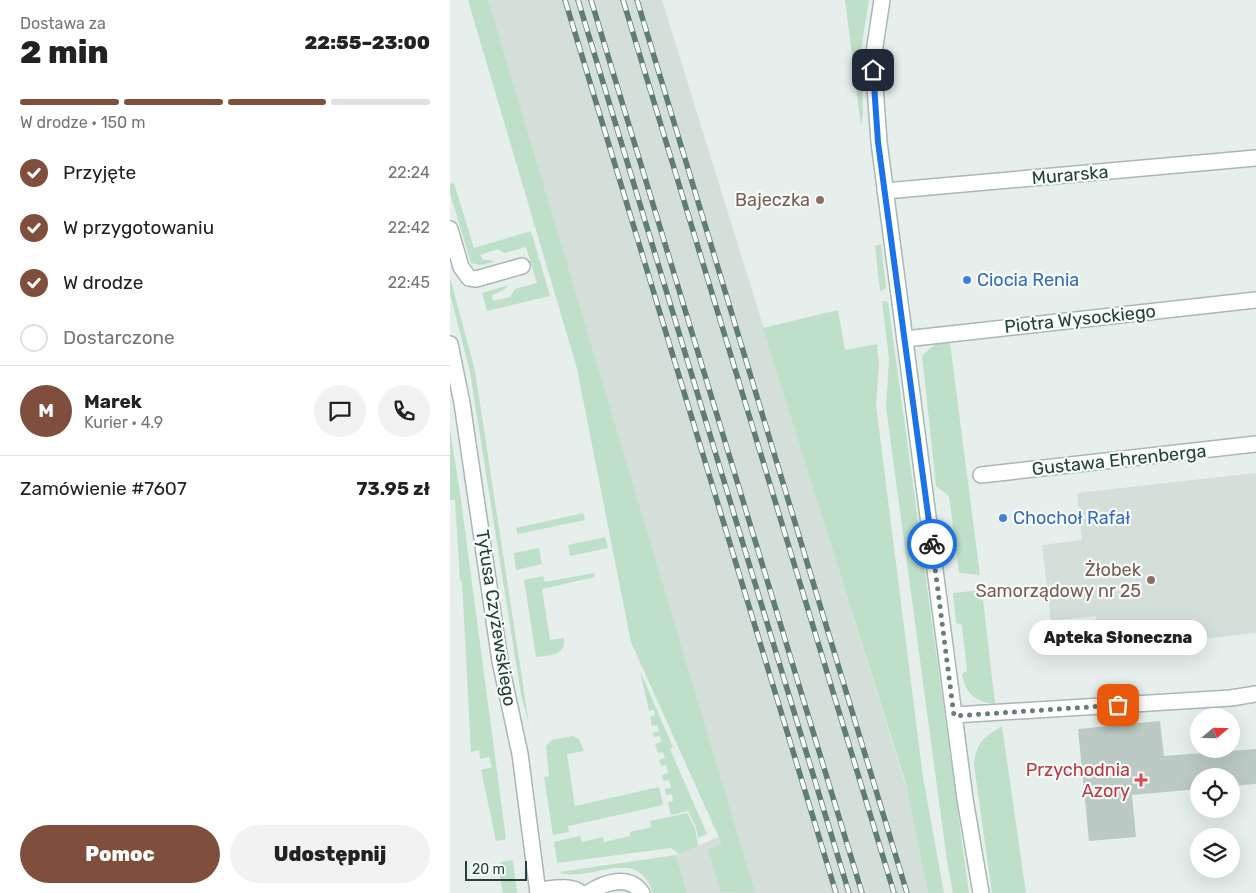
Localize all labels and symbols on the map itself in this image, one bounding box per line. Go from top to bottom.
pin [852,49,894,91]
street label: Murarska [1031,161,1109,189]
place label: Bajeczka [735,189,810,211]
marker: Bajeczka [814,194,826,206]
place label: Ciocia Renia [977,269,1079,291]
marker: Ciocia Renia [961,274,973,286]
street label: Piotra Wysockiego [1003,300,1157,338]
street label: Gustawa Ehrenberga [1031,440,1207,480]
place label: Chochoł Rafał [1013,507,1130,529]
marker: Chochoł Rafał [997,512,1009,524]
courier [907,519,957,569]
street label: Tytusa Czyżewskiego [471,528,521,708]
place label: Żłobek Samorządowy nr 25 [975,559,1142,602]
marker: Żłobek Samorządowy nr 25 [1145,574,1157,586]
callout: Apteka Słoneczna [1029,620,1207,655]
pin [1097,684,1139,726]
north arrow [1190,708,1240,758]
place label: Przychodnia Azory [1026,759,1130,802]
marker: Przychodnia Azory [1134,773,1148,787]
scale bar [465,858,528,881]

